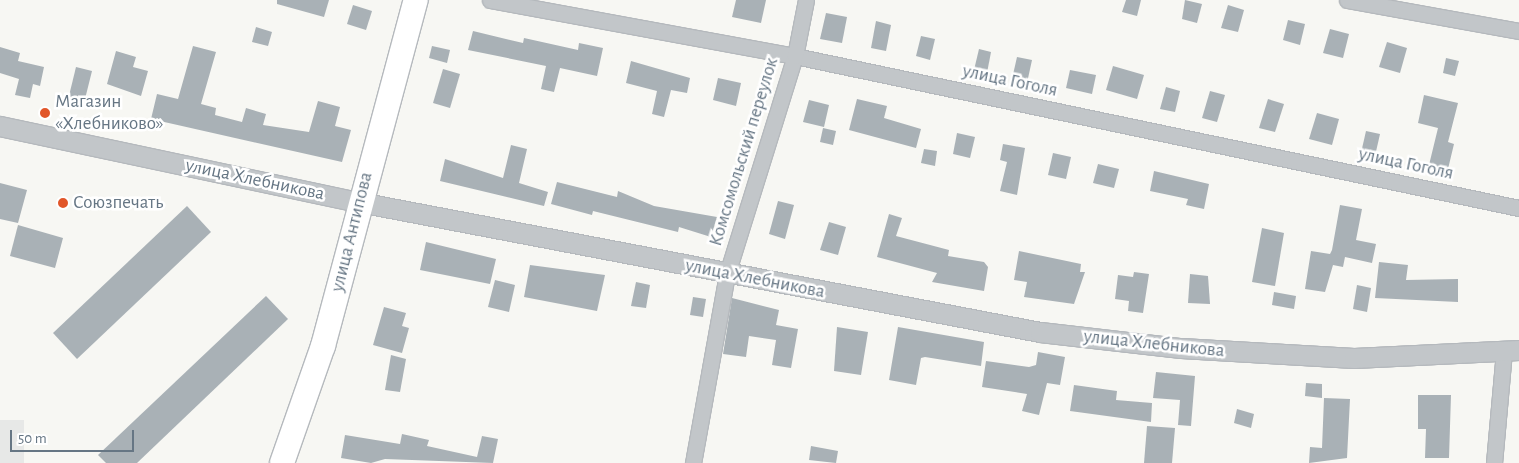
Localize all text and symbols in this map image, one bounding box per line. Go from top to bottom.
street label: Комсомольский переулок [704,55,784,249]
street label: улица Гоголя [960,60,1060,102]
place label: Магазин «Хлебниково» [55,91,164,135]
marker: Магазин «Хлебниково» [39,107,51,119]
street label: улица Гоголя [1356,143,1456,185]
street label: улица Хлебникова [184,154,326,206]
street label: улица Антипова [326,170,378,294]
place label: Союзпечать [73,192,163,214]
marker: Союзпечать [57,197,69,209]
street label: улица Хлебникова [683,254,827,304]
street label: улица Хлебникова [1083,325,1225,363]
scale bar [12,420,136,452]
text: 50 m [18,431,47,446]

